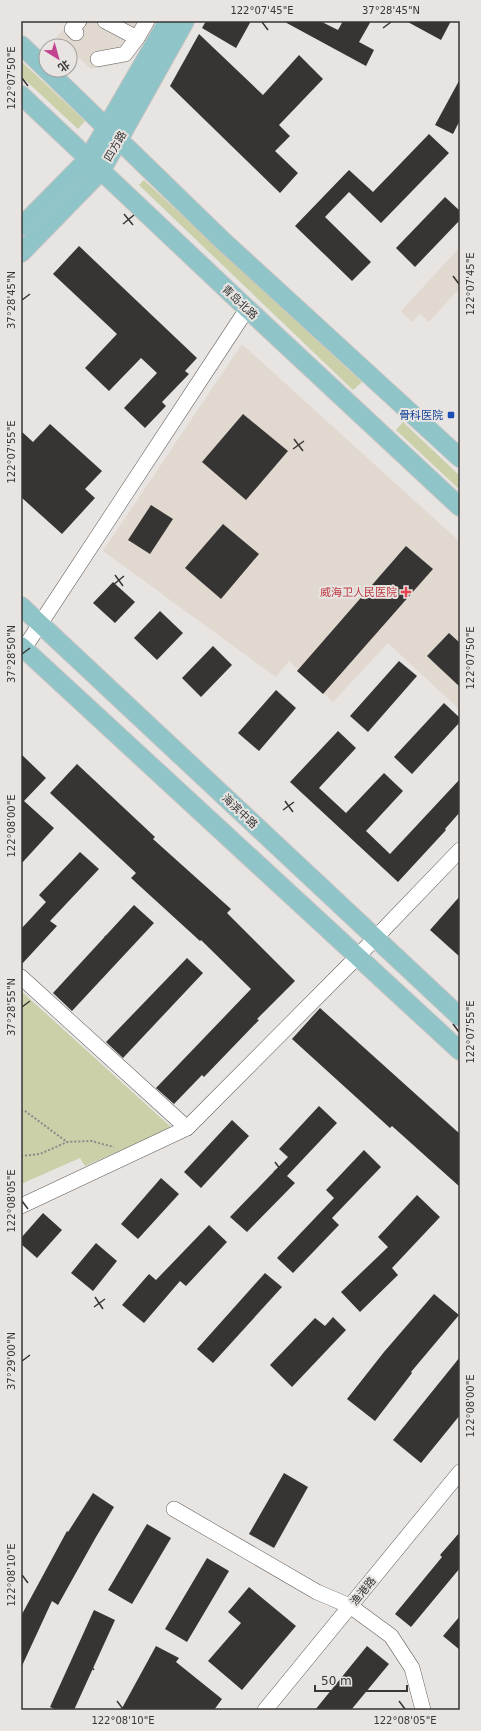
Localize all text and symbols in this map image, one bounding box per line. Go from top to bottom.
text: 122°07'45"E [230,5,294,16]
text: 37°28'45"N [362,5,420,16]
north arrow [38,38,78,78]
text: 122°07'50"E [6,46,17,110]
text: 北 [55,57,72,74]
street label: 四方路 [102,129,129,164]
text: 122°07'45"E [465,252,476,316]
text: 37°28'45"N [6,271,17,329]
street label: 青岛北路 [219,283,260,322]
place label: 骨科医院 [399,409,443,422]
marker: 骨科医院 [446,410,456,420]
text: 122°07'55"E [6,420,17,484]
place label: 威海卫人民医院 [320,586,397,599]
marker: 威海卫人民医院 [400,586,412,598]
text: 37°28'50"N [6,625,17,683]
text: 122°07'50"E [465,626,476,690]
street label: 海滨中路 [219,792,260,831]
text: 122°08'00"E [6,794,17,858]
text: 37°28'55"N [6,978,17,1036]
text: 122°07'55"E [465,1000,476,1064]
text: 122°08'05"E [6,1169,17,1233]
text: 37°29'00"N [6,1332,17,1390]
text: 122°08'00"E [465,1374,476,1438]
text: 122°08'10"E [6,1543,17,1607]
street label: 渔港路 [348,1574,379,1608]
scale bar [315,1667,407,1693]
text: 50 m [321,1674,352,1688]
text: 122°08'10"E [91,1715,155,1726]
text: 122°08'05"E [373,1715,437,1726]

